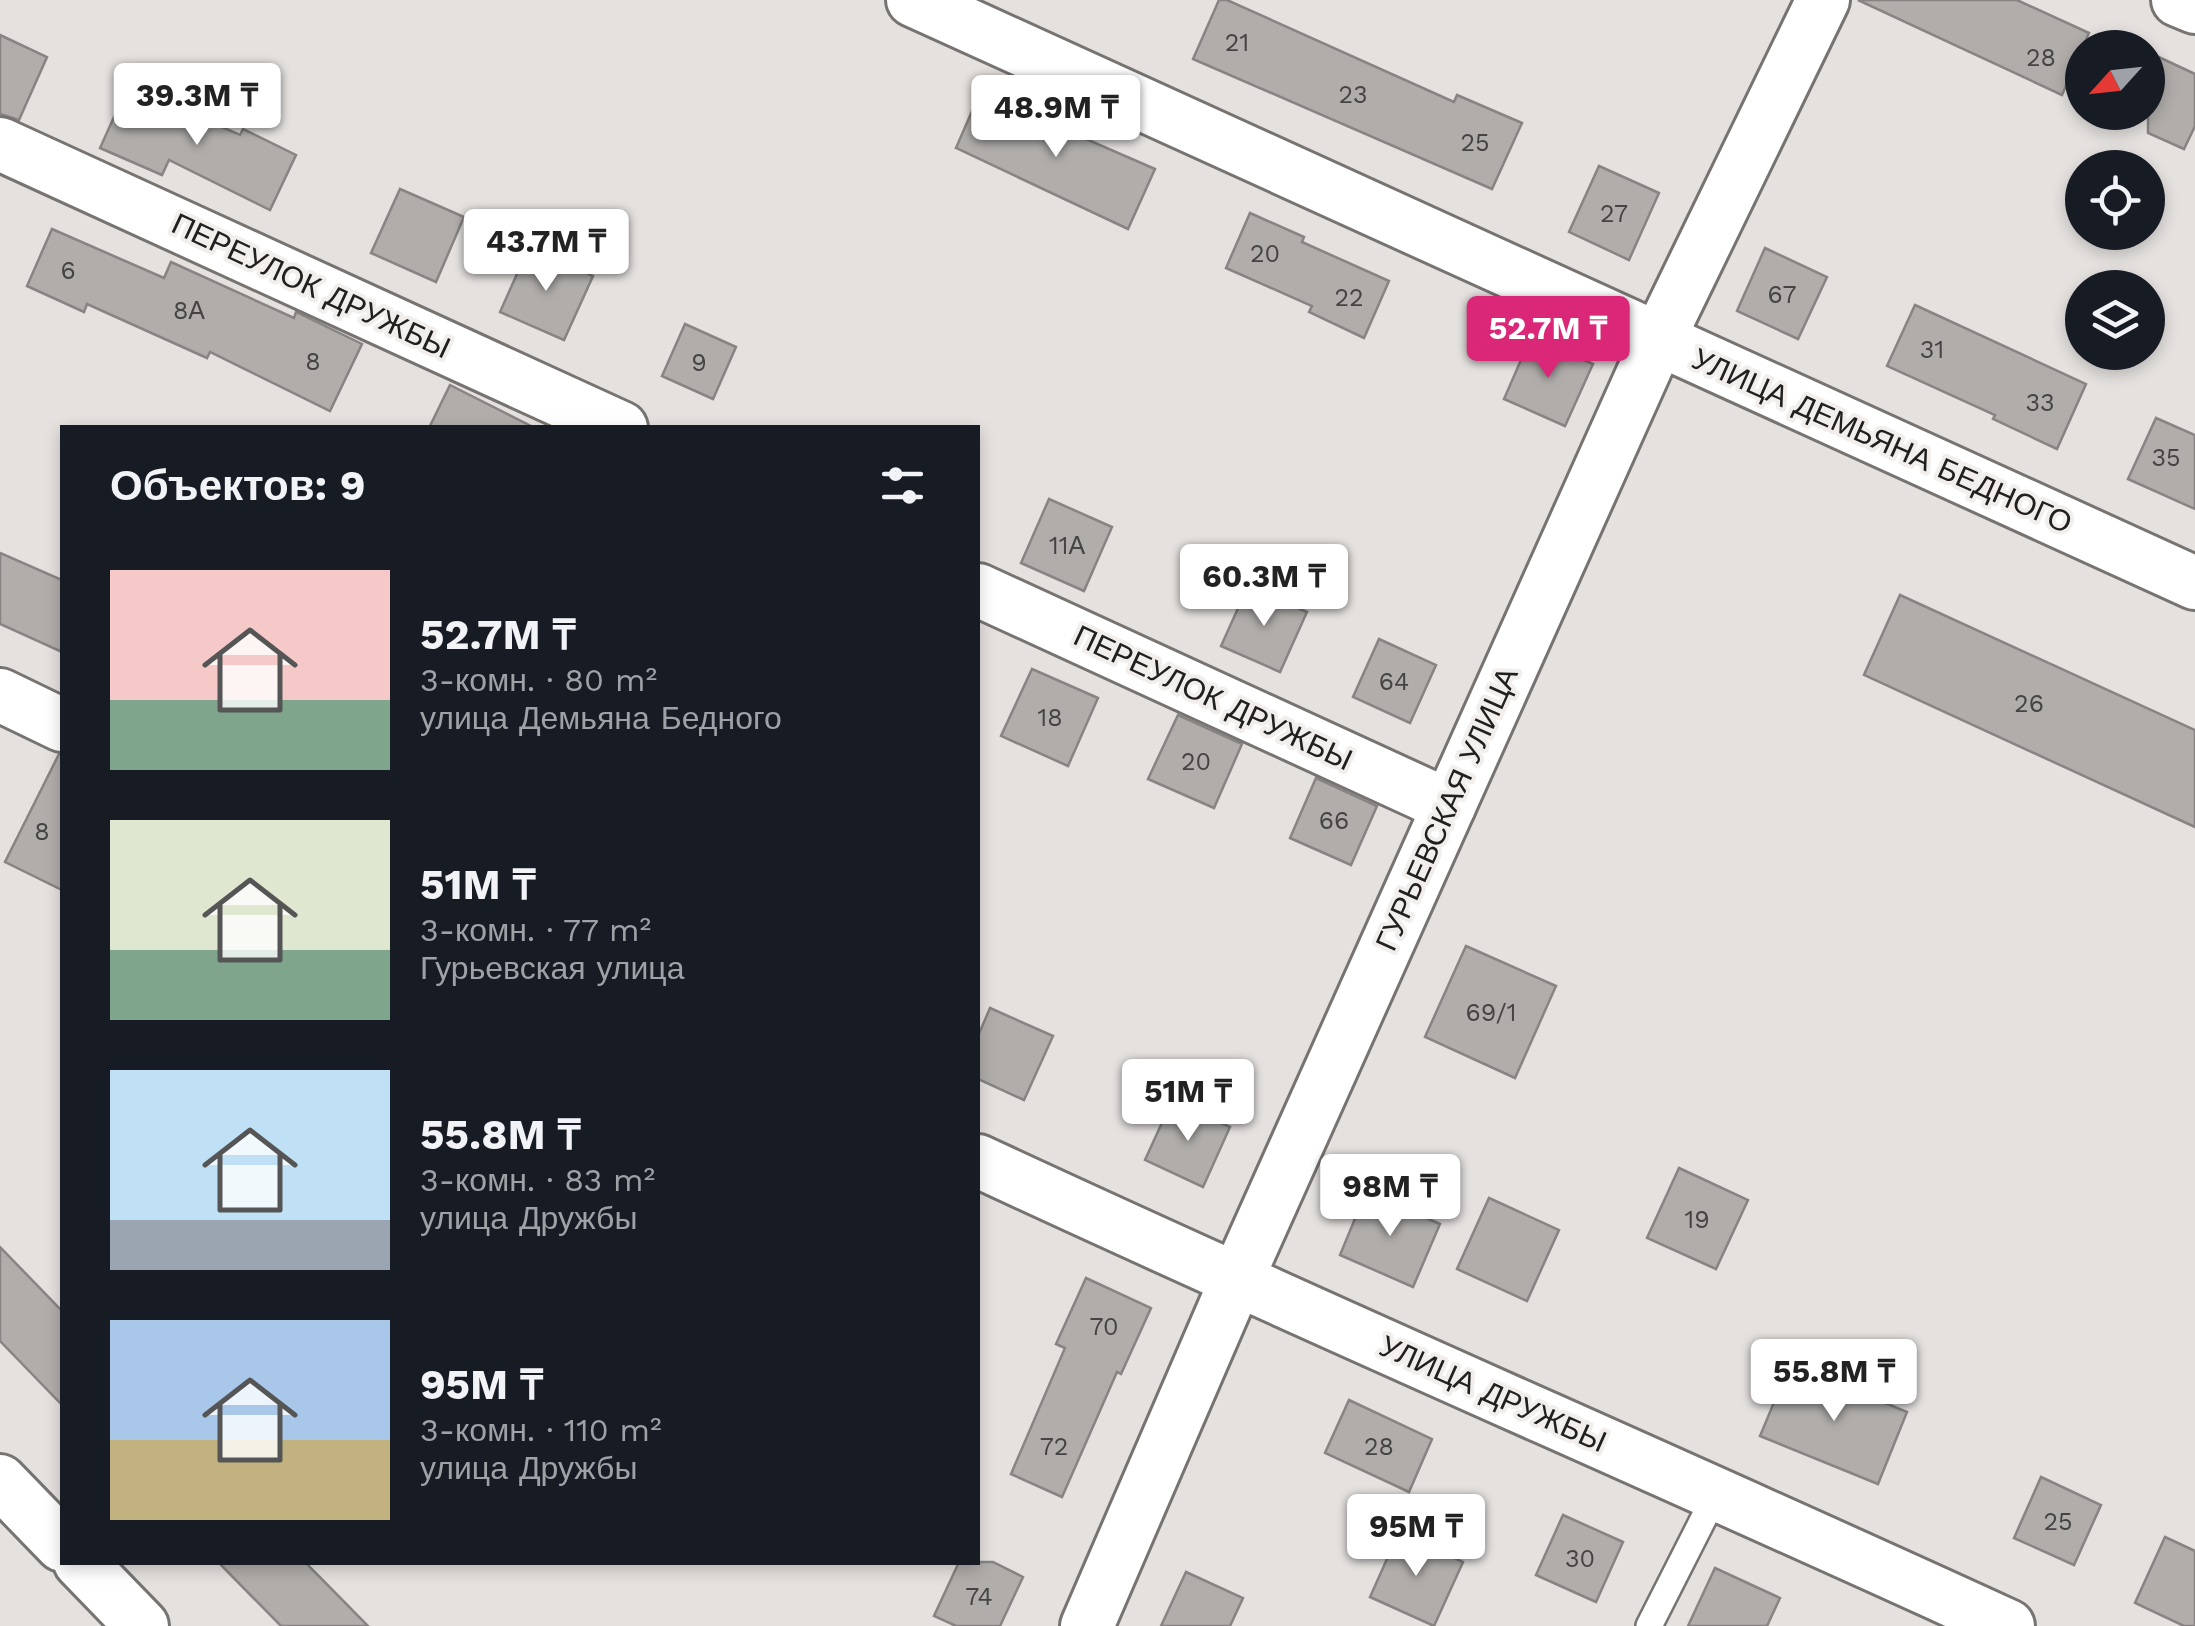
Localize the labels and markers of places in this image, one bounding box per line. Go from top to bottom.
pin: 39.3M ₸ [105,63,289,148]
pin: 48.9M ₸ [964,75,1148,160]
pin: 43.7M ₸ [454,209,638,294]
pin: 52.7M ₸ [1456,296,1640,381]
pin: 60.3M ₸ [1172,544,1356,629]
pin: 51M ₸ [1118,1059,1258,1144]
pin: 98M ₸ [1320,1154,1460,1239]
pin: 55.8M ₸ [1742,1339,1926,1424]
pin: 95M ₸ [1346,1494,1486,1579]

